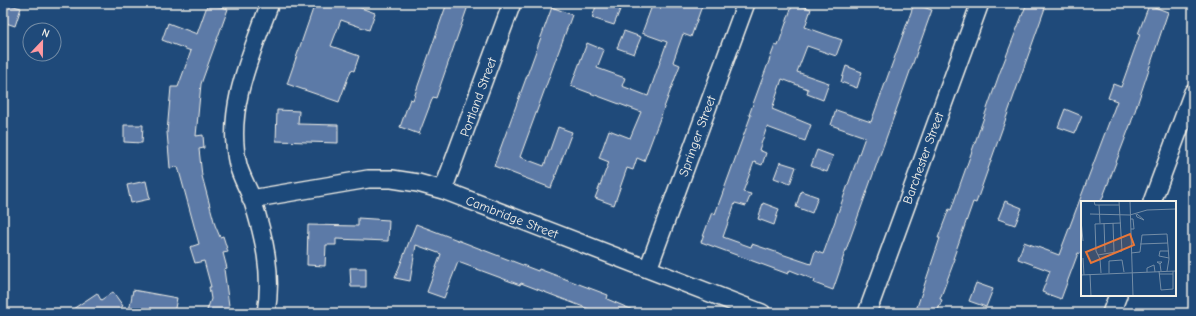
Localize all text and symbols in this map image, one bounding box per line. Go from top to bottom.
north arrow [22,22,62,62]
text: N [40,26,51,41]
street label: Portland Street [457,54,500,139]
street label: Springer Street [675,92,719,178]
street label: Barchester Street [899,109,947,206]
street label: Cambridge Street [464,192,561,242]
inset map [1081,201,1176,296]

